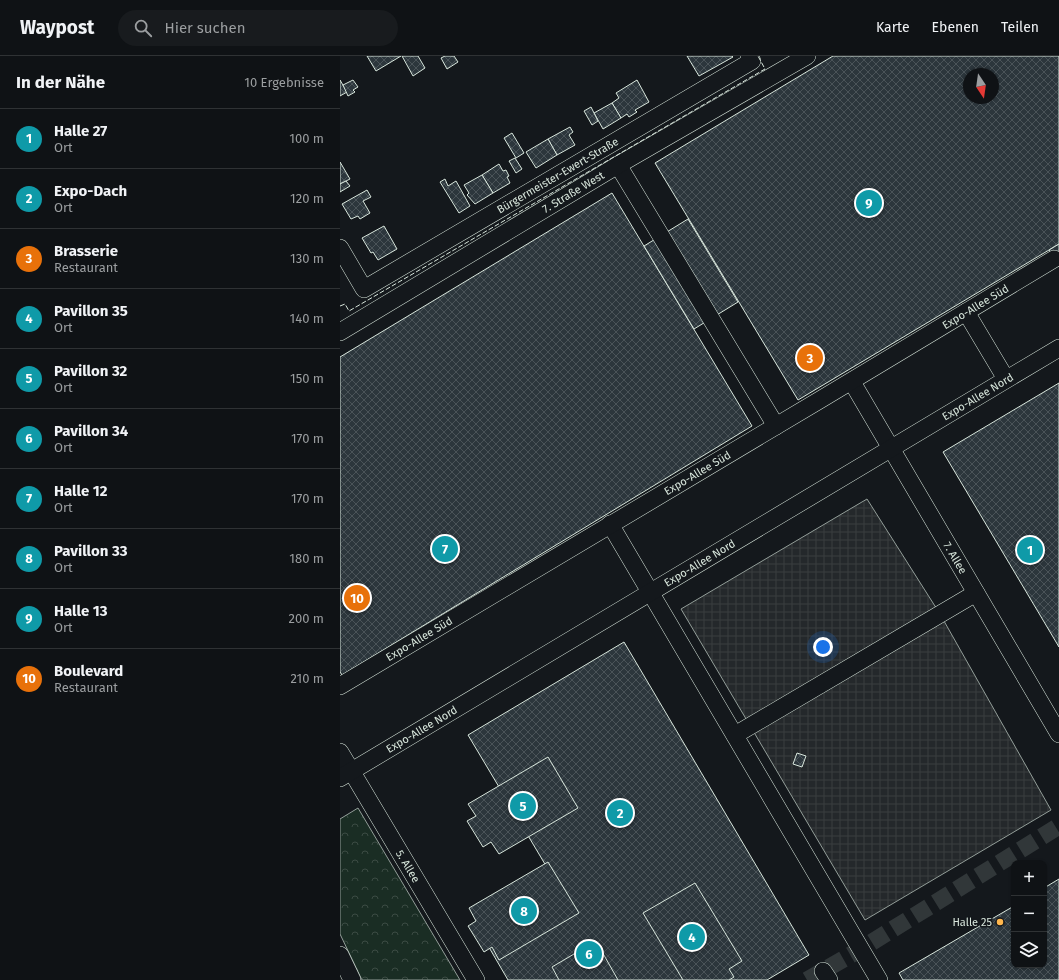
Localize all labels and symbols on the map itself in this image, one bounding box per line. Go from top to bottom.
north arrow [963,68,999,104]
street label: Bürgermeister-Ewert-Straße [494,135,621,216]
street label: 7. Straße West [540,168,606,215]
pin: 9 [856,188,882,218]
street label: Expo-Allee Süd [940,282,1011,332]
pin: 3 [797,343,823,373]
street label: Expo-Allee Nord [940,370,1016,423]
street label: Expo-Allee Süd [662,448,733,498]
pin: 7 [432,534,458,564]
pin: 1 [1017,535,1043,565]
street label: Expo-Allee Nord [662,537,738,589]
street label: 7. Allee [941,539,970,576]
pin: 10 [344,583,370,613]
street label: Expo-Allee Süd [383,614,455,664]
your location [813,637,833,657]
street label: Expo-Allee Nord [384,703,459,756]
pin: 5 [510,791,536,821]
pin: 2 [607,798,633,828]
street label: 5. Allee [393,848,423,885]
pin: 8 [511,896,537,926]
place label: Halle 25 [952,916,992,929]
marker: Halle 25 [995,917,1005,927]
pin: 4 [679,922,705,952]
pin: 6 [576,939,602,969]

